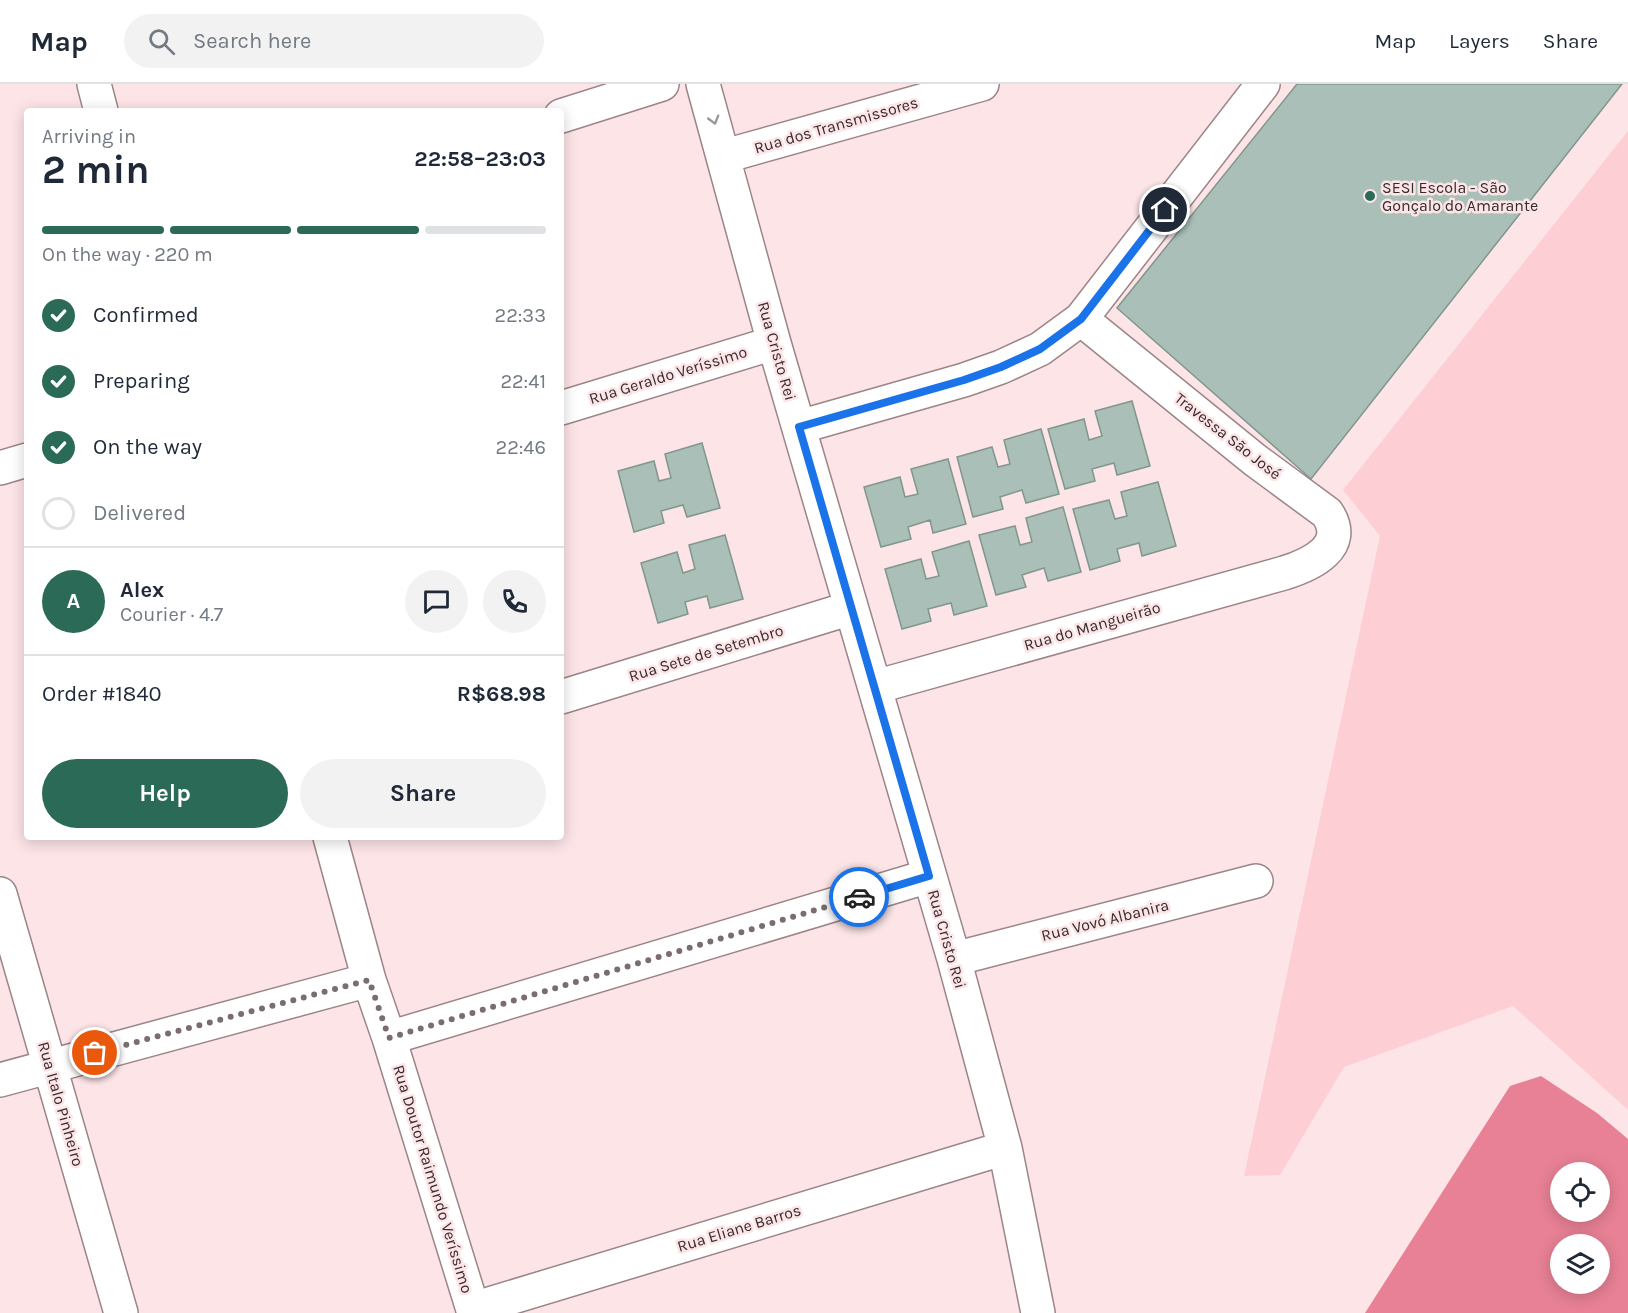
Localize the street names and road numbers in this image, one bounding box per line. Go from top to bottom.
street label: Rua dos Transmissores [752,92,920,158]
street label: Rua Cristo Rei [754,299,800,403]
street label: Rua Geraldo Veríssimo [587,342,749,408]
street label: Travessa São José [1171,389,1285,483]
street label: Rua do Mangueirão [1022,597,1162,655]
street label: Rua Sete de Setembro [626,620,786,686]
street label: Rua Cristo Rei [924,887,970,991]
street label: Rua Vovó Albanira [1039,895,1171,945]
street label: Rua Italo Pinheiro [34,1039,88,1169]
street label: Rua Doutor Raimundo Veríssimo [389,1063,477,1295]
street label: Rua Eliane Barros [675,1200,803,1256]

